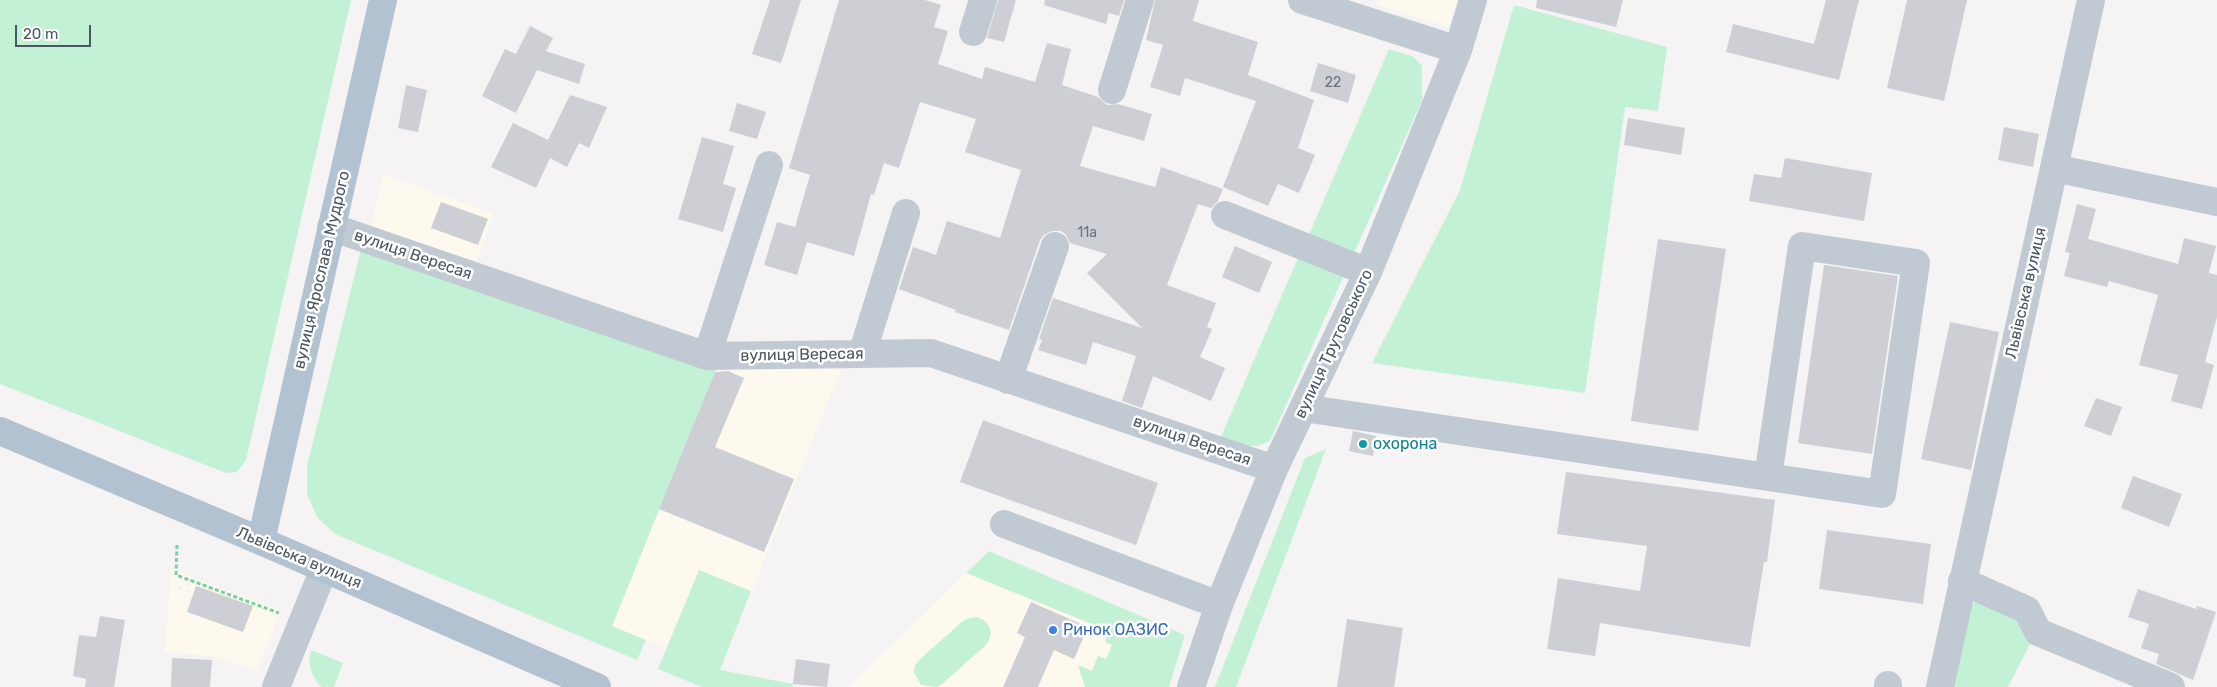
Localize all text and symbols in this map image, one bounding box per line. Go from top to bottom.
scale bar [18,15,94,47]
text: 20 m [23,25,58,43]
house number: 22 [1325,75,1341,91]
street label: вулиця Ярослава Мудрого [290,169,354,371]
house number: 11а [1077,225,1097,241]
street label: Львівська вулиця [2002,225,2050,361]
street label: вулиця Вересая [352,226,474,284]
street label: вулиця Трутовського [1291,266,1377,422]
street label: вулиця Вересая [740,344,864,366]
street label: вулиця Вересая [1131,412,1253,470]
place label: охорона [1373,434,1437,454]
marker: охорона [1357,438,1369,450]
street label: Львівська вулиця [233,523,365,593]
place label: Ринок ОАЗИС [1063,620,1168,640]
marker: Ринок ОАЗИС [1047,624,1059,636]

